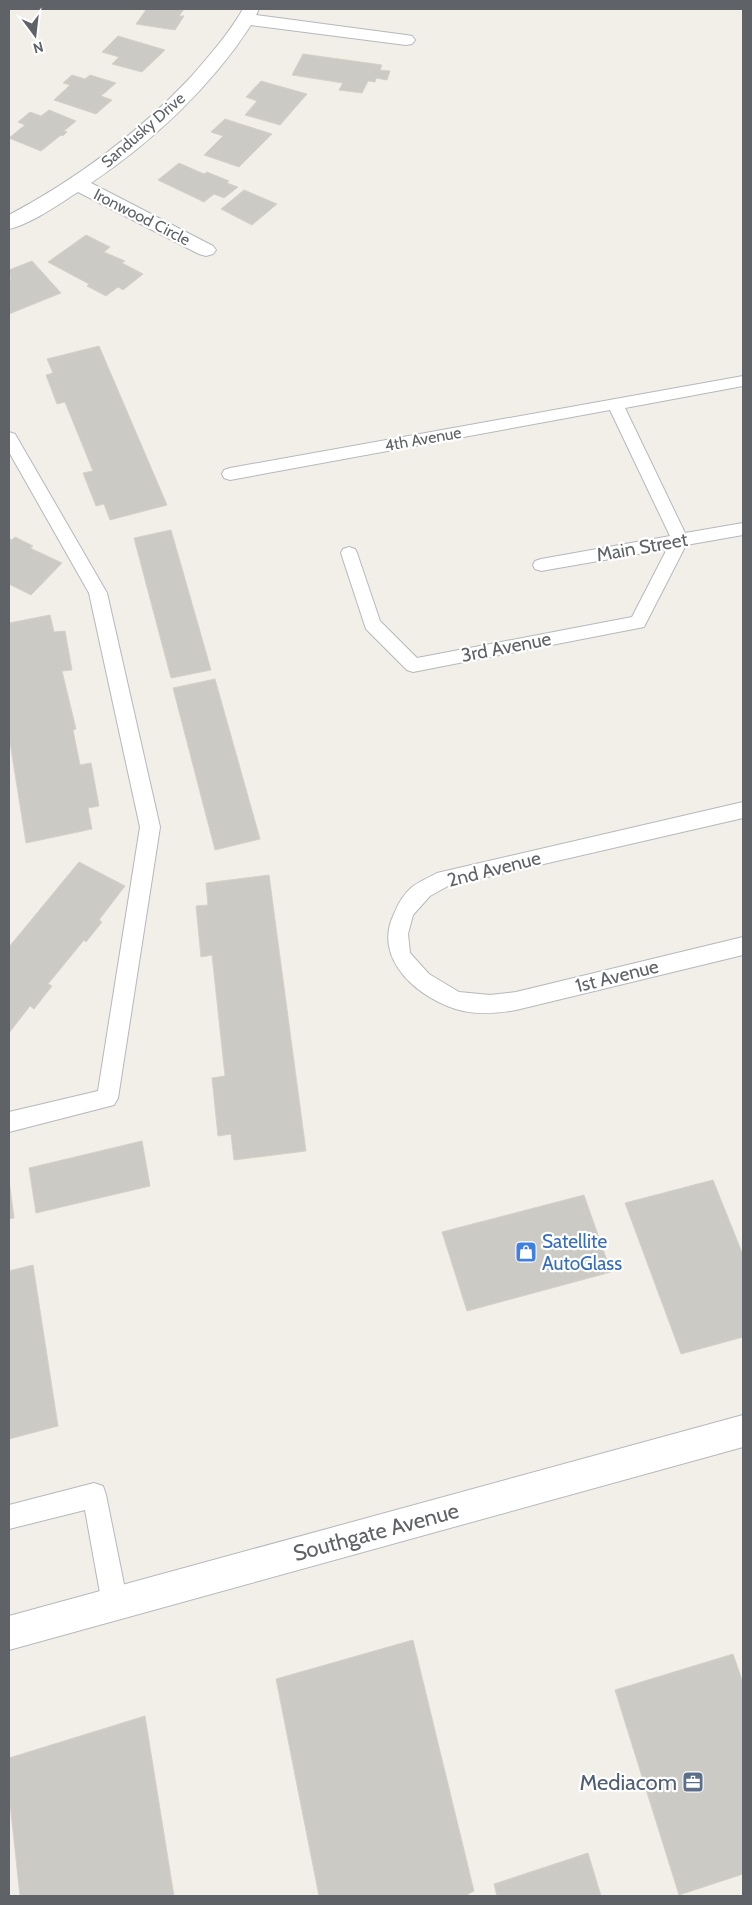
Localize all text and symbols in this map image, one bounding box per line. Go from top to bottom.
north arrow [10,10,60,60]
text: N [31,38,45,58]
street label: Sandusky Drive [97,89,189,171]
street label: Ironwood Circle [91,185,193,249]
street label: 4th Avenue [383,423,463,455]
street label: Main Street [595,528,690,566]
street label: 3rd Avenue [459,627,553,667]
street label: 2nd Avenue [445,846,543,892]
street label: 1st Avenue [573,954,661,997]
place label: Satellite AutoGlass [542,1230,622,1275]
shop icon: Satellite AutoGlass [514,1240,538,1264]
street label: Southgate Avenue [290,1497,462,1567]
place label: Mediacom [579,1769,677,1796]
office icon: Mediacom [681,1770,705,1794]

